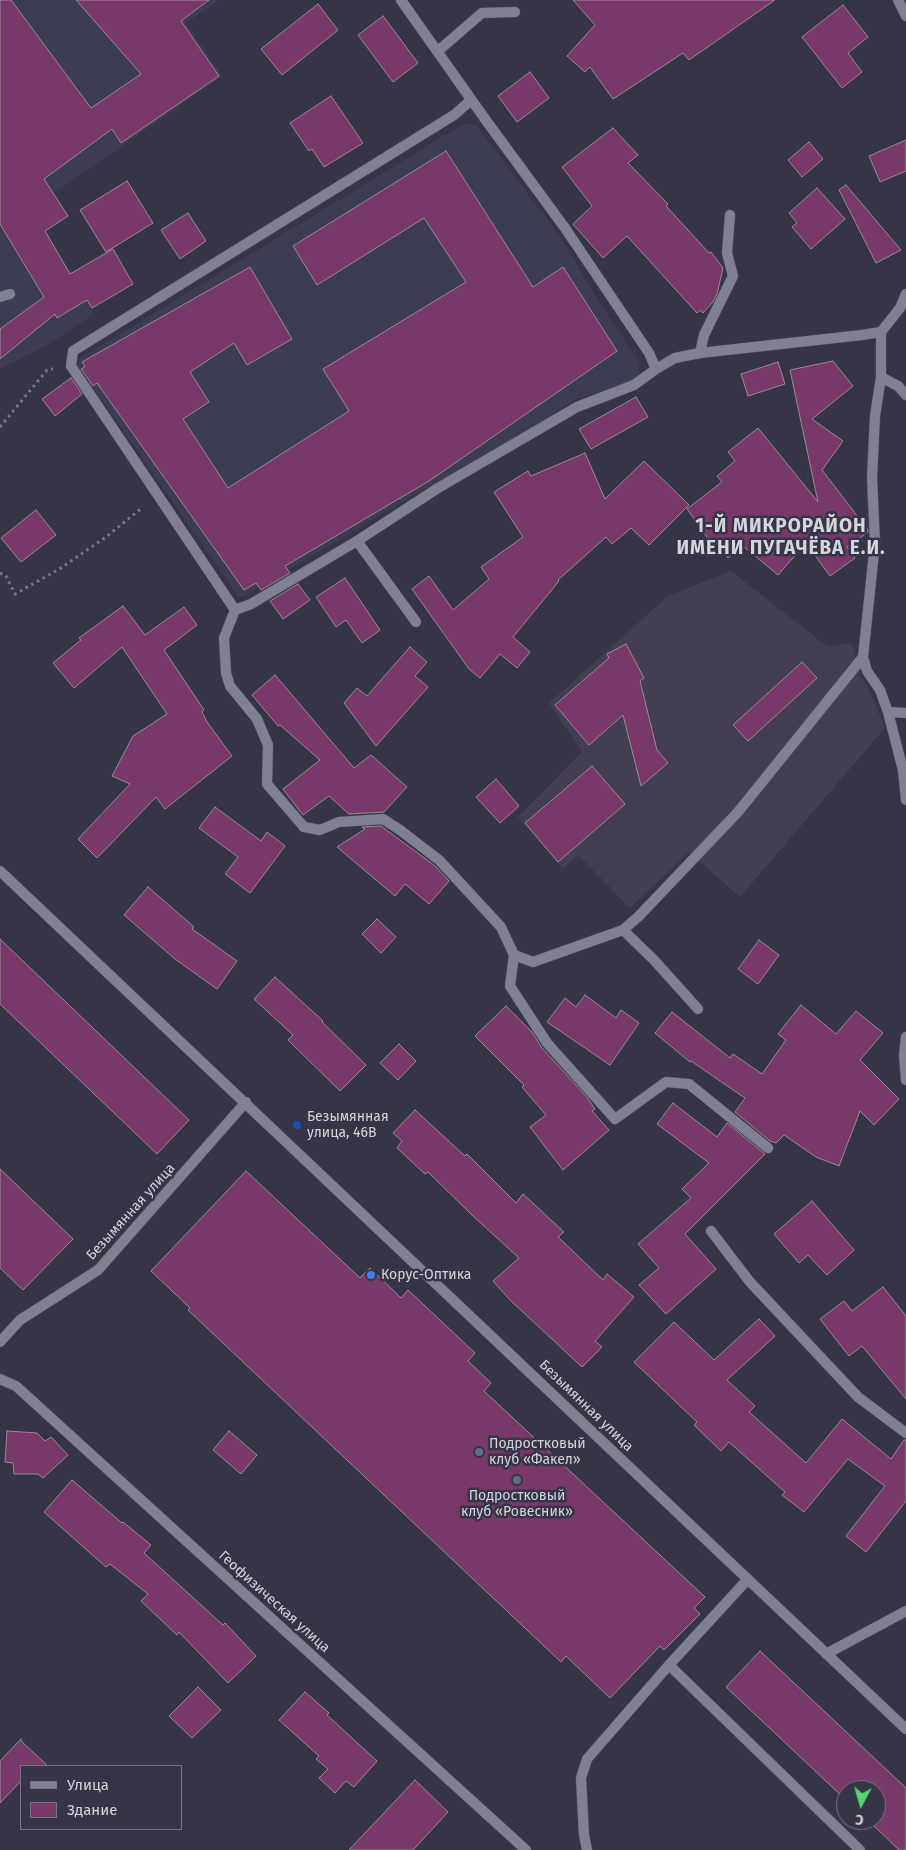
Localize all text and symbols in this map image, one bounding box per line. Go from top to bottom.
district label: 1-Й МИКРОРАЙОН ИМЕНИ ПУГАЧЁВА Е.И. [674,516,888,560]
place label: Безымянная улица, 46В [307,1109,389,1142]
marker: Безымянная улица, 46В [291,1119,303,1131]
street label: Безымянная улица [83,1160,179,1264]
place label: Корус-Оптика [381,1267,471,1283]
marker: Корус-Оптика [365,1269,377,1281]
street label: Безымянная улица [535,1357,637,1455]
place label: Подростковый клуб «Факел» [489,1436,586,1468]
marker: Подростковый клуб «Факел» [473,1446,485,1458]
marker: Подростковый клуб «Ровесник» [511,1474,523,1486]
place label: Подростковый клуб «Ровесник» [461,1488,573,1520]
street label: Геофизическая улица [215,1548,333,1656]
legend [20,1765,182,1830]
text: Улица [67,1776,109,1794]
north arrow [836,1780,886,1830]
text: Здание [67,1801,117,1819]
text: С [855,1811,864,1828]

